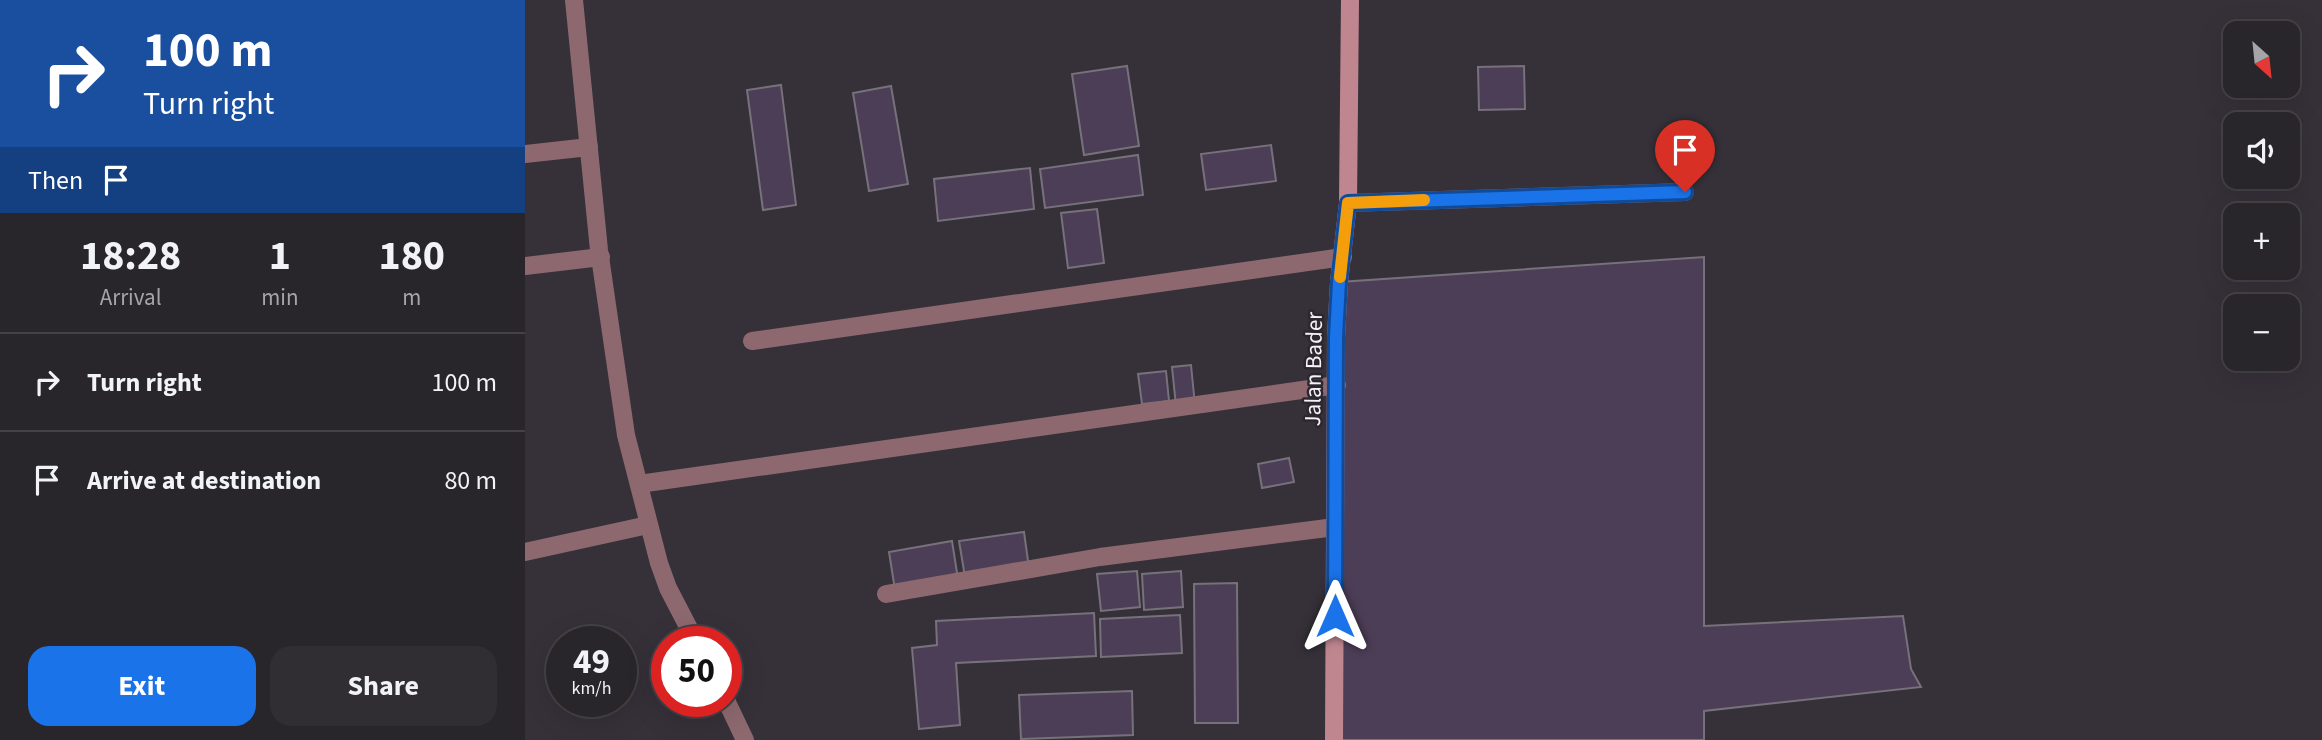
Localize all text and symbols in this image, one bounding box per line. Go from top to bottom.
text: 100 m [143,16,272,86]
north arrow [2223,21,2299,98]
map controls [2223,21,2300,371]
icon: right [28,28,119,119]
text: Turn right [143,81,274,127]
button: sound [2223,112,2300,189]
pin [1655,120,1715,192]
icon: arrive [1666,131,1704,169]
icon: arrive [97,161,135,199]
text: Then [28,162,83,199]
button: + [2223,203,2300,280]
text: 18:28 [80,226,181,286]
text: 1 [269,226,291,286]
text: 180 [378,226,445,286]
text: Arrival [100,281,162,314]
text: min [261,281,299,314]
text: m [402,281,421,314]
button: − [2223,294,2300,371]
street label: Jalan Bader [1296,310,1331,427]
icon: right [28,363,66,401]
text: Turn right [87,364,202,401]
text: 100 m [431,364,497,401]
icon: arrive [28,461,66,499]
text: Arrive at destination [87,462,321,499]
text: 80 m [444,462,497,499]
position arrow [1298,579,1372,653]
speed limit sign: 50 [651,626,742,717]
text: 49 [573,637,610,687]
button: Exit [28,646,256,726]
button: Share [270,646,497,726]
text: km/h [572,676,611,701]

